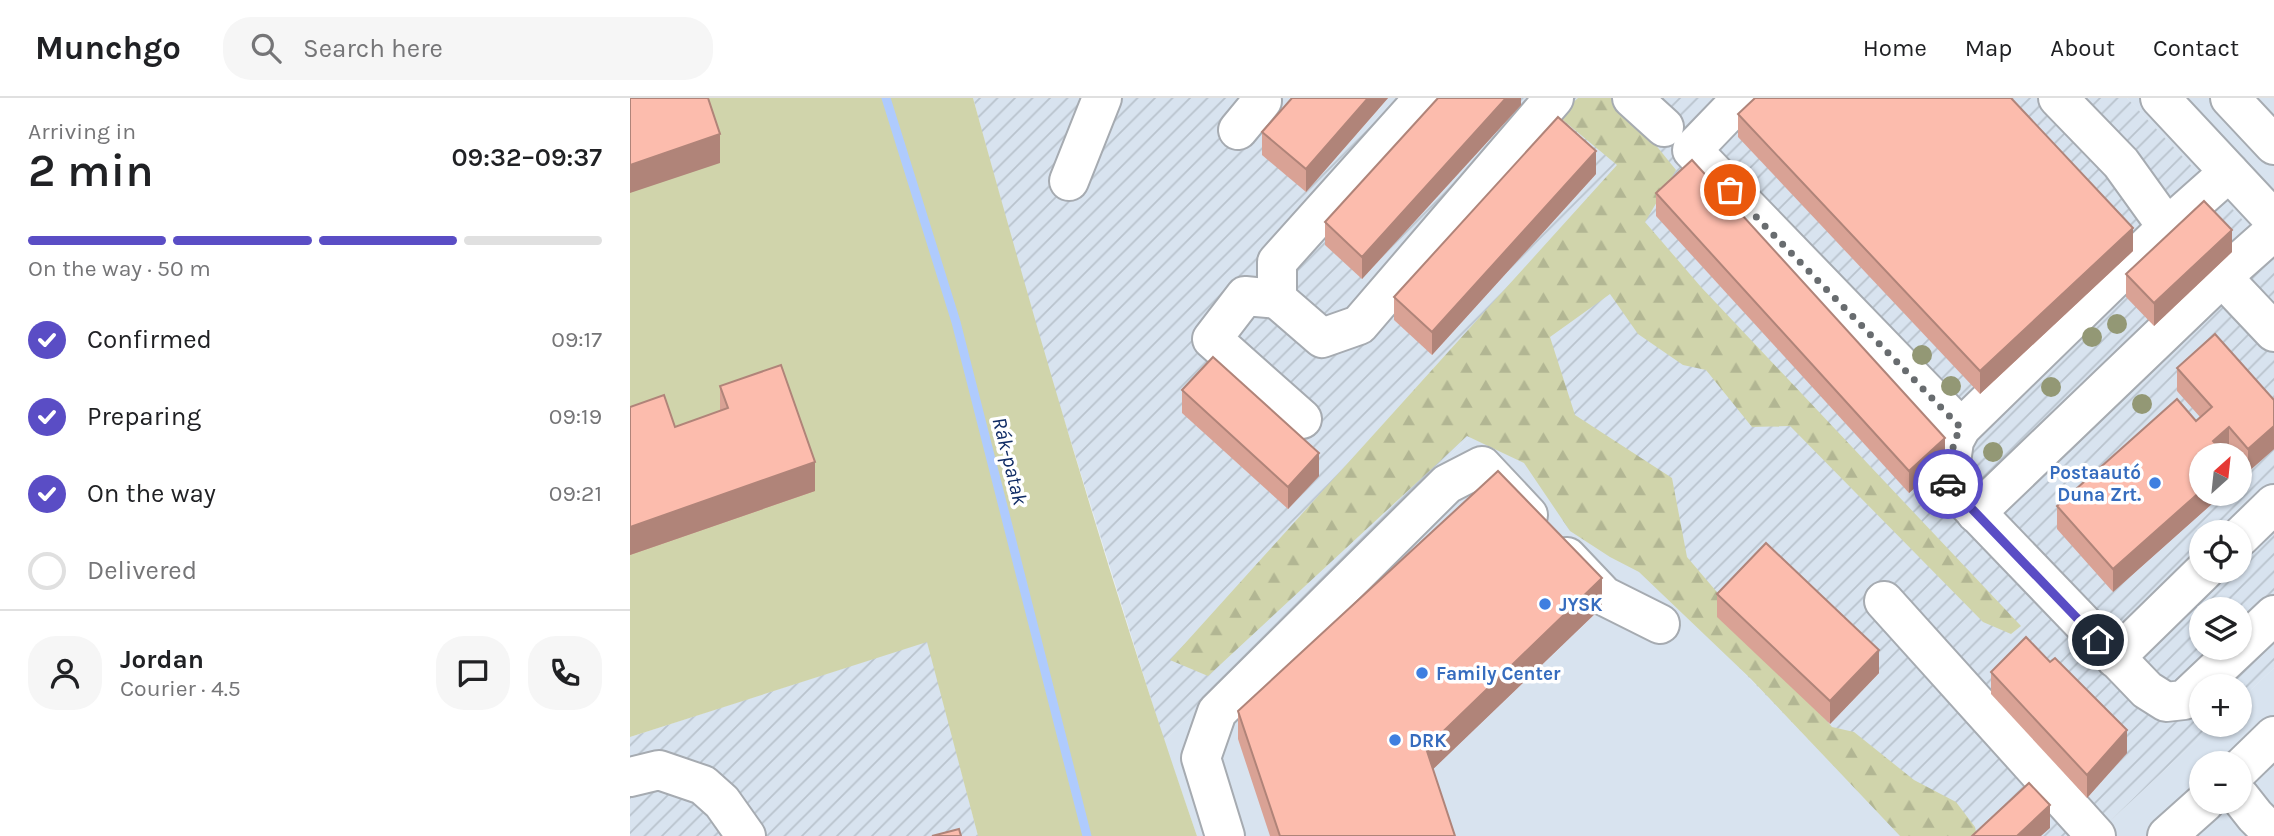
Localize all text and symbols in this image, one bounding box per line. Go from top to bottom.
search box [223,17,713,80]
text: Munchgo [35,29,181,67]
icon: search [247,29,285,67]
text: Search here [303,33,443,64]
text: Home [1863,34,1927,62]
text: Map [1965,34,2012,62]
text: About [2050,34,2115,62]
text: Contact [2153,34,2239,62]
text: Arriving in [28,118,136,145]
text: 09:32–09:37 [451,142,602,173]
text: 2 min [28,144,154,198]
pin [1700,160,1760,220]
icon: bag [1711,171,1749,209]
text: On the way · 50 m [28,255,211,282]
icon: check [28,321,66,359]
text: Confirmed [87,324,212,355]
text: 09:17 [551,326,602,353]
icon: check [28,398,66,436]
text: Preparing [87,401,201,432]
text: 09:19 [549,403,602,430]
water label: Rák-patak [988,415,1033,508]
north arrow [2189,443,2252,506]
map controls [2189,443,2252,814]
courier [1913,449,1983,519]
place label: Postaautó Duna Zrt. [2049,462,2141,506]
icon: car [1929,465,1967,503]
icon: check [28,475,66,513]
marker: Postaautó Duna Zrt. [2147,475,2163,491]
text: On the way [87,478,216,509]
text: 09:21 [549,480,602,507]
button: locate [2189,520,2252,583]
text: Delivered [87,555,197,586]
place label: JYSK [1559,594,1603,616]
marker: JYSK [1537,596,1553,612]
button: layers [2189,597,2252,660]
pin [2068,610,2128,670]
icon: home [2079,621,2117,659]
button: person [28,636,102,710]
button: chat [436,636,510,710]
button: phone [528,636,602,710]
text: Jordan [120,644,204,675]
place label: Family Center [1436,663,1561,685]
marker: Family Center [1414,665,1430,681]
button: + [2189,674,2252,737]
text: Courier · 4.5 [120,675,241,702]
place label: DRK [1409,730,1447,752]
marker: DRK [1387,732,1403,748]
button: − [2189,751,2252,814]

